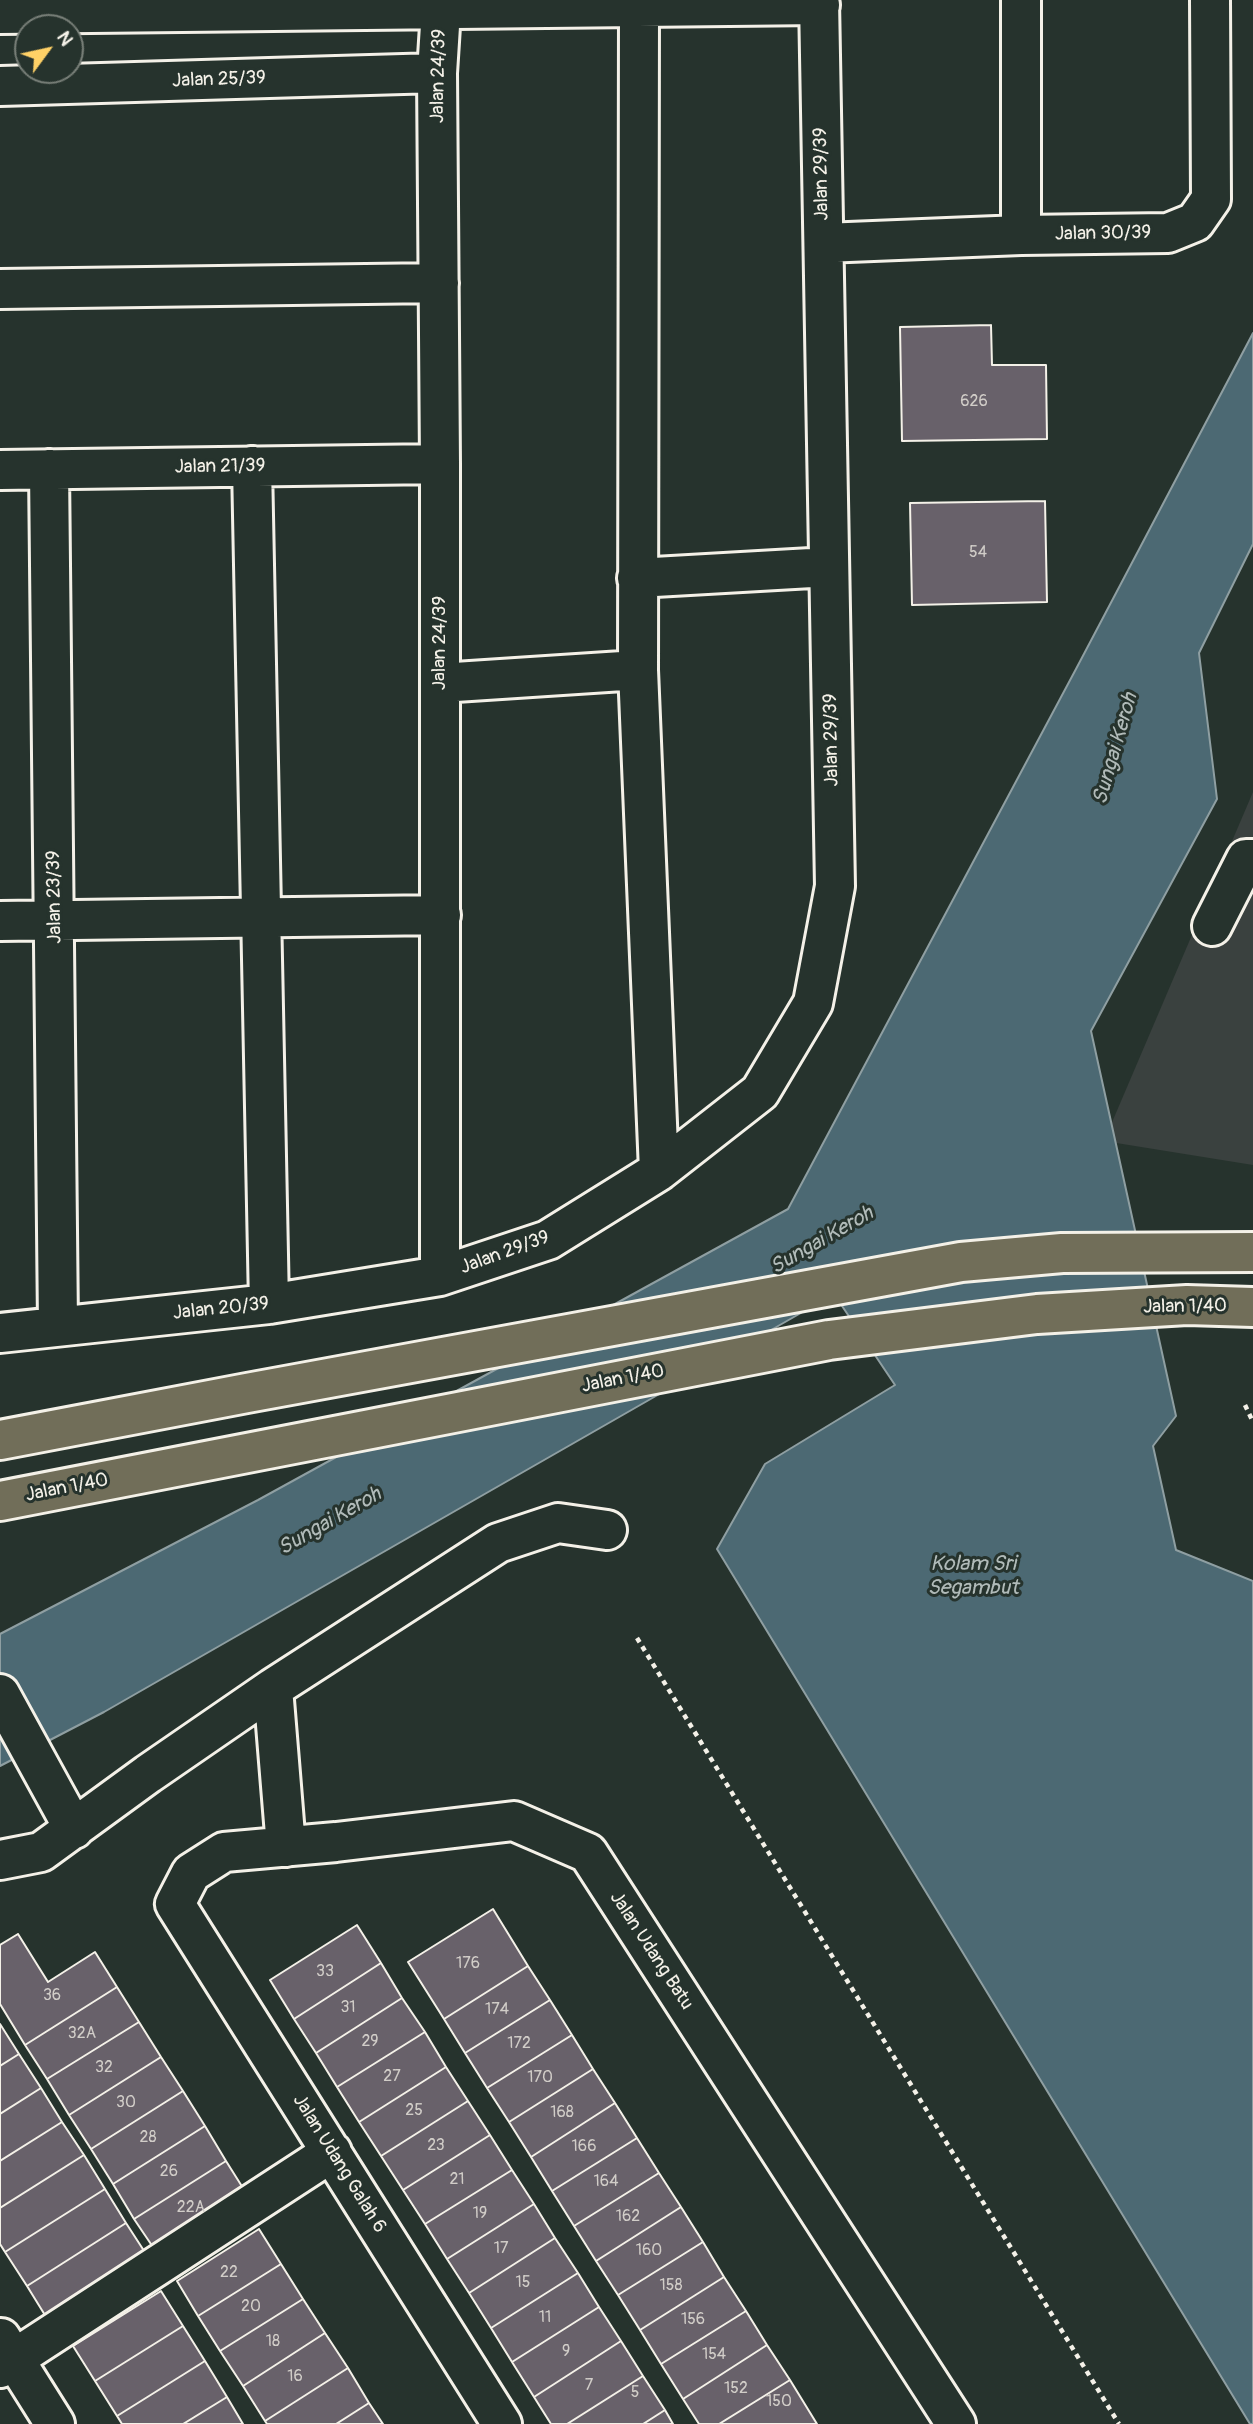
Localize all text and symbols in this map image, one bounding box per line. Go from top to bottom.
north arrow [14,14,84,84]
text: N [51,27,78,51]
street label: Jalan 24/39 [427,29,451,123]
street label: Jalan 25/39 [172,67,266,93]
street label: Jalan 29/39 [810,127,834,221]
street label: Jalan 30/39 [1055,222,1151,246]
house number: 626 [960,392,988,412]
street label: Jalan 21/39 [174,455,266,479]
house number: 54 [969,543,987,563]
street label: Jalan 24/39 [429,596,451,690]
water label: Sungai Keroh [1088,690,1144,808]
street label: Jalan 29/39 [820,693,844,787]
street label: Jalan 23/39 [43,850,67,944]
water label: Sungai Keroh [766,1201,878,1281]
street label: Jalan 29/39 [457,1226,553,1280]
street label: Jalan 20/39 [172,1293,270,1325]
street label: Jalan 1/40 [1143,1295,1227,1319]
street label: Jalan 1/40 [580,1360,666,1398]
street label: Jalan 1/40 [24,1469,110,1507]
water label: Sungai Keroh [274,1482,386,1562]
water label: Kolam Sri Segambut [928,1552,1018,1602]
street label: Jalan Udang Batu [604,1888,698,2014]
house number: 176 [456,1954,480,1974]
house number: 33 [316,1962,334,1982]
house number: 36 [43,1986,61,2006]
house number: 31 [340,1998,356,2018]
house number: 174 [485,2000,509,2020]
house number: 32A [68,2024,96,2044]
house number: 29 [361,2032,379,2052]
house number: 172 [507,2034,531,2054]
house number: 32 [95,2058,113,2078]
house number: 27 [383,2067,401,2087]
house number: 170 [527,2068,553,2088]
street label: Jalan Udang Galah 6 [287,2091,391,2237]
house number: 30 [116,2093,136,2113]
house number: 25 [405,2101,423,2121]
house number: 168 [550,2103,574,2123]
house number: 28 [139,2128,157,2148]
house number: 23 [427,2136,445,2156]
house number: 166 [572,2137,596,2157]
house number: 26 [160,2162,178,2182]
house number: 21 [449,2170,465,2190]
house number: 164 [594,2172,618,2192]
house number: 22A [177,2198,205,2218]
house number: 19 [473,2204,487,2224]
house number: 162 [616,2207,640,2227]
house number: 17 [494,2239,508,2259]
house number: 160 [636,2241,662,2261]
house number: 22 [220,2263,238,2283]
house number: 15 [516,2273,530,2293]
house number: 158 [660,2276,682,2296]
house number: 20 [241,2297,261,2317]
house number: 11 [539,2308,551,2328]
house number: 156 [681,2310,705,2330]
house number: 18 [266,2332,280,2352]
house number: 9 [562,2342,570,2362]
house number: 154 [702,2345,726,2365]
house number: 16 [287,2367,303,2387]
house number: 7 [585,2376,593,2396]
house number: 152 [724,2379,748,2399]
house number: 5 [631,2383,639,2403]
house number: 150 [766,2392,792,2412]

